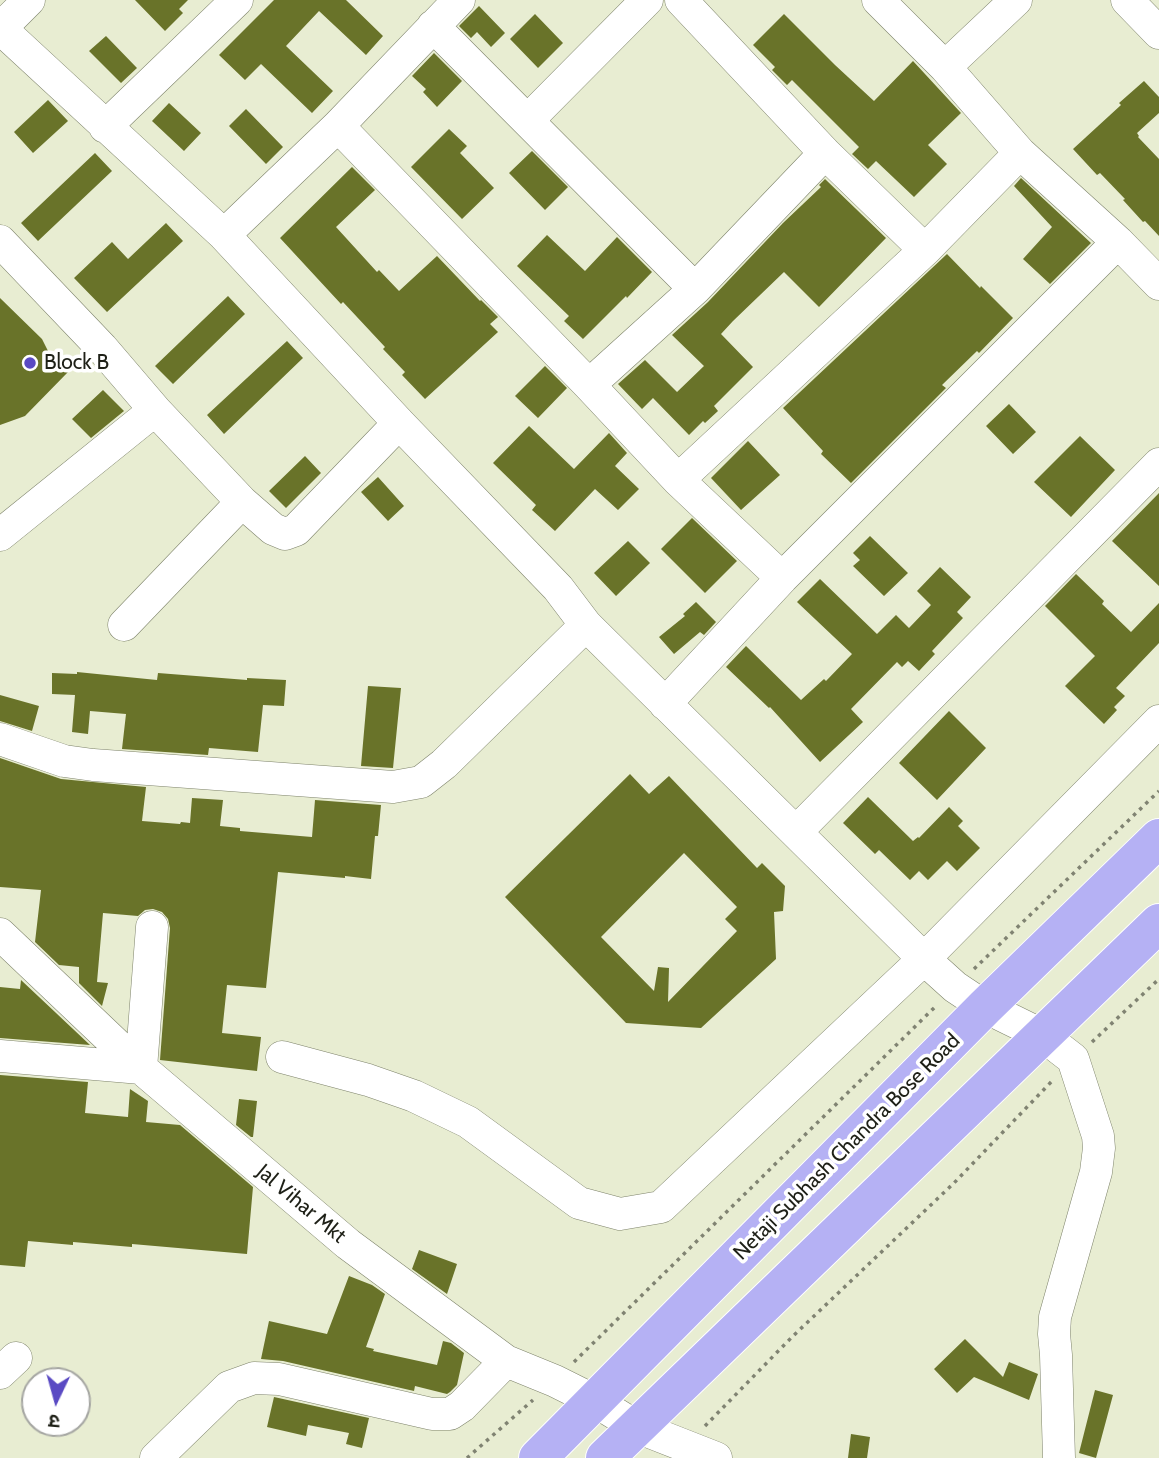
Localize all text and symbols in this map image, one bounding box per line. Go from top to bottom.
place label: Block B [44,350,109,376]
marker: Block B [22,355,38,371]
street label: Netaji Subhash Chandra Bose Road [728,1028,966,1266]
street label: Jal Vihar Mkt [251,1159,351,1249]
north arrow [21,1367,91,1437]
text: उ [48,1409,61,1433]

